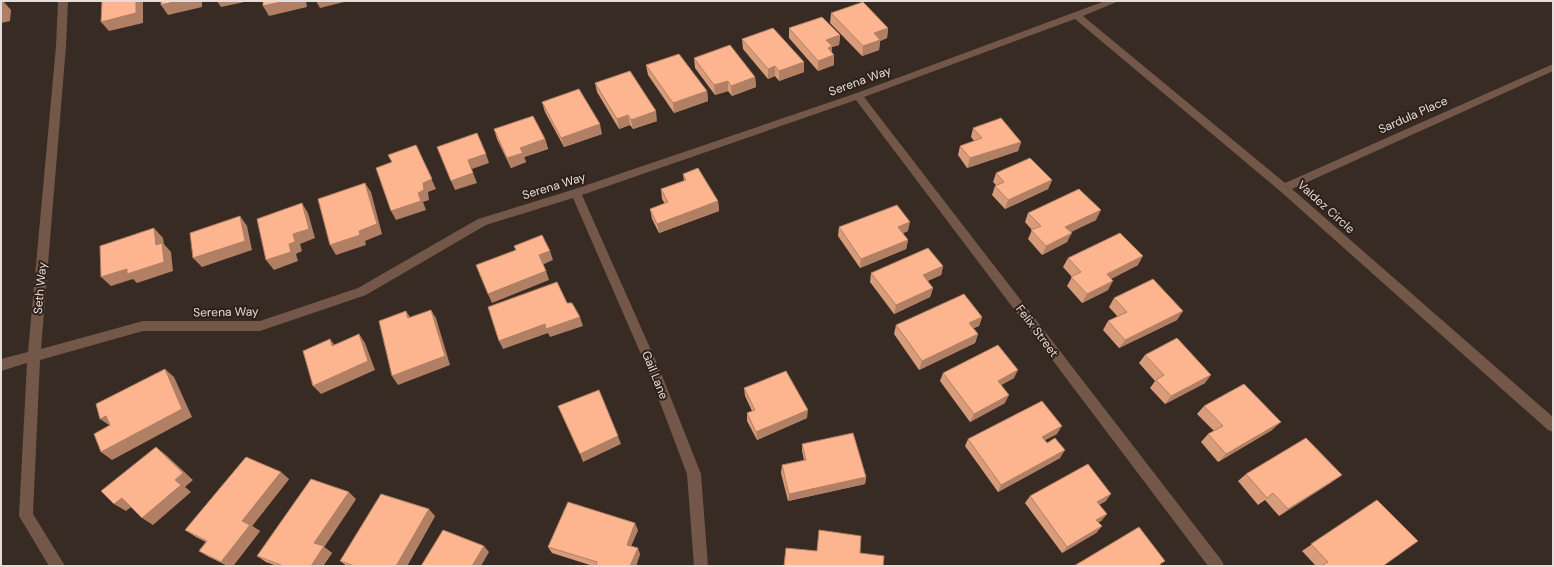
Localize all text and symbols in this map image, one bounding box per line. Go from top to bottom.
street label: Serena Way [827,62,894,100]
street label: Sardula Place [1376,92,1450,137]
street label: Serena Way [520,169,588,203]
street label: Valdez Circle [1294,177,1358,237]
street label: Seth Way [30,261,50,315]
street label: Felix Street [1012,302,1062,361]
street label: Serena Way [193,303,259,321]
street label: Gail Lane [638,348,672,402]

